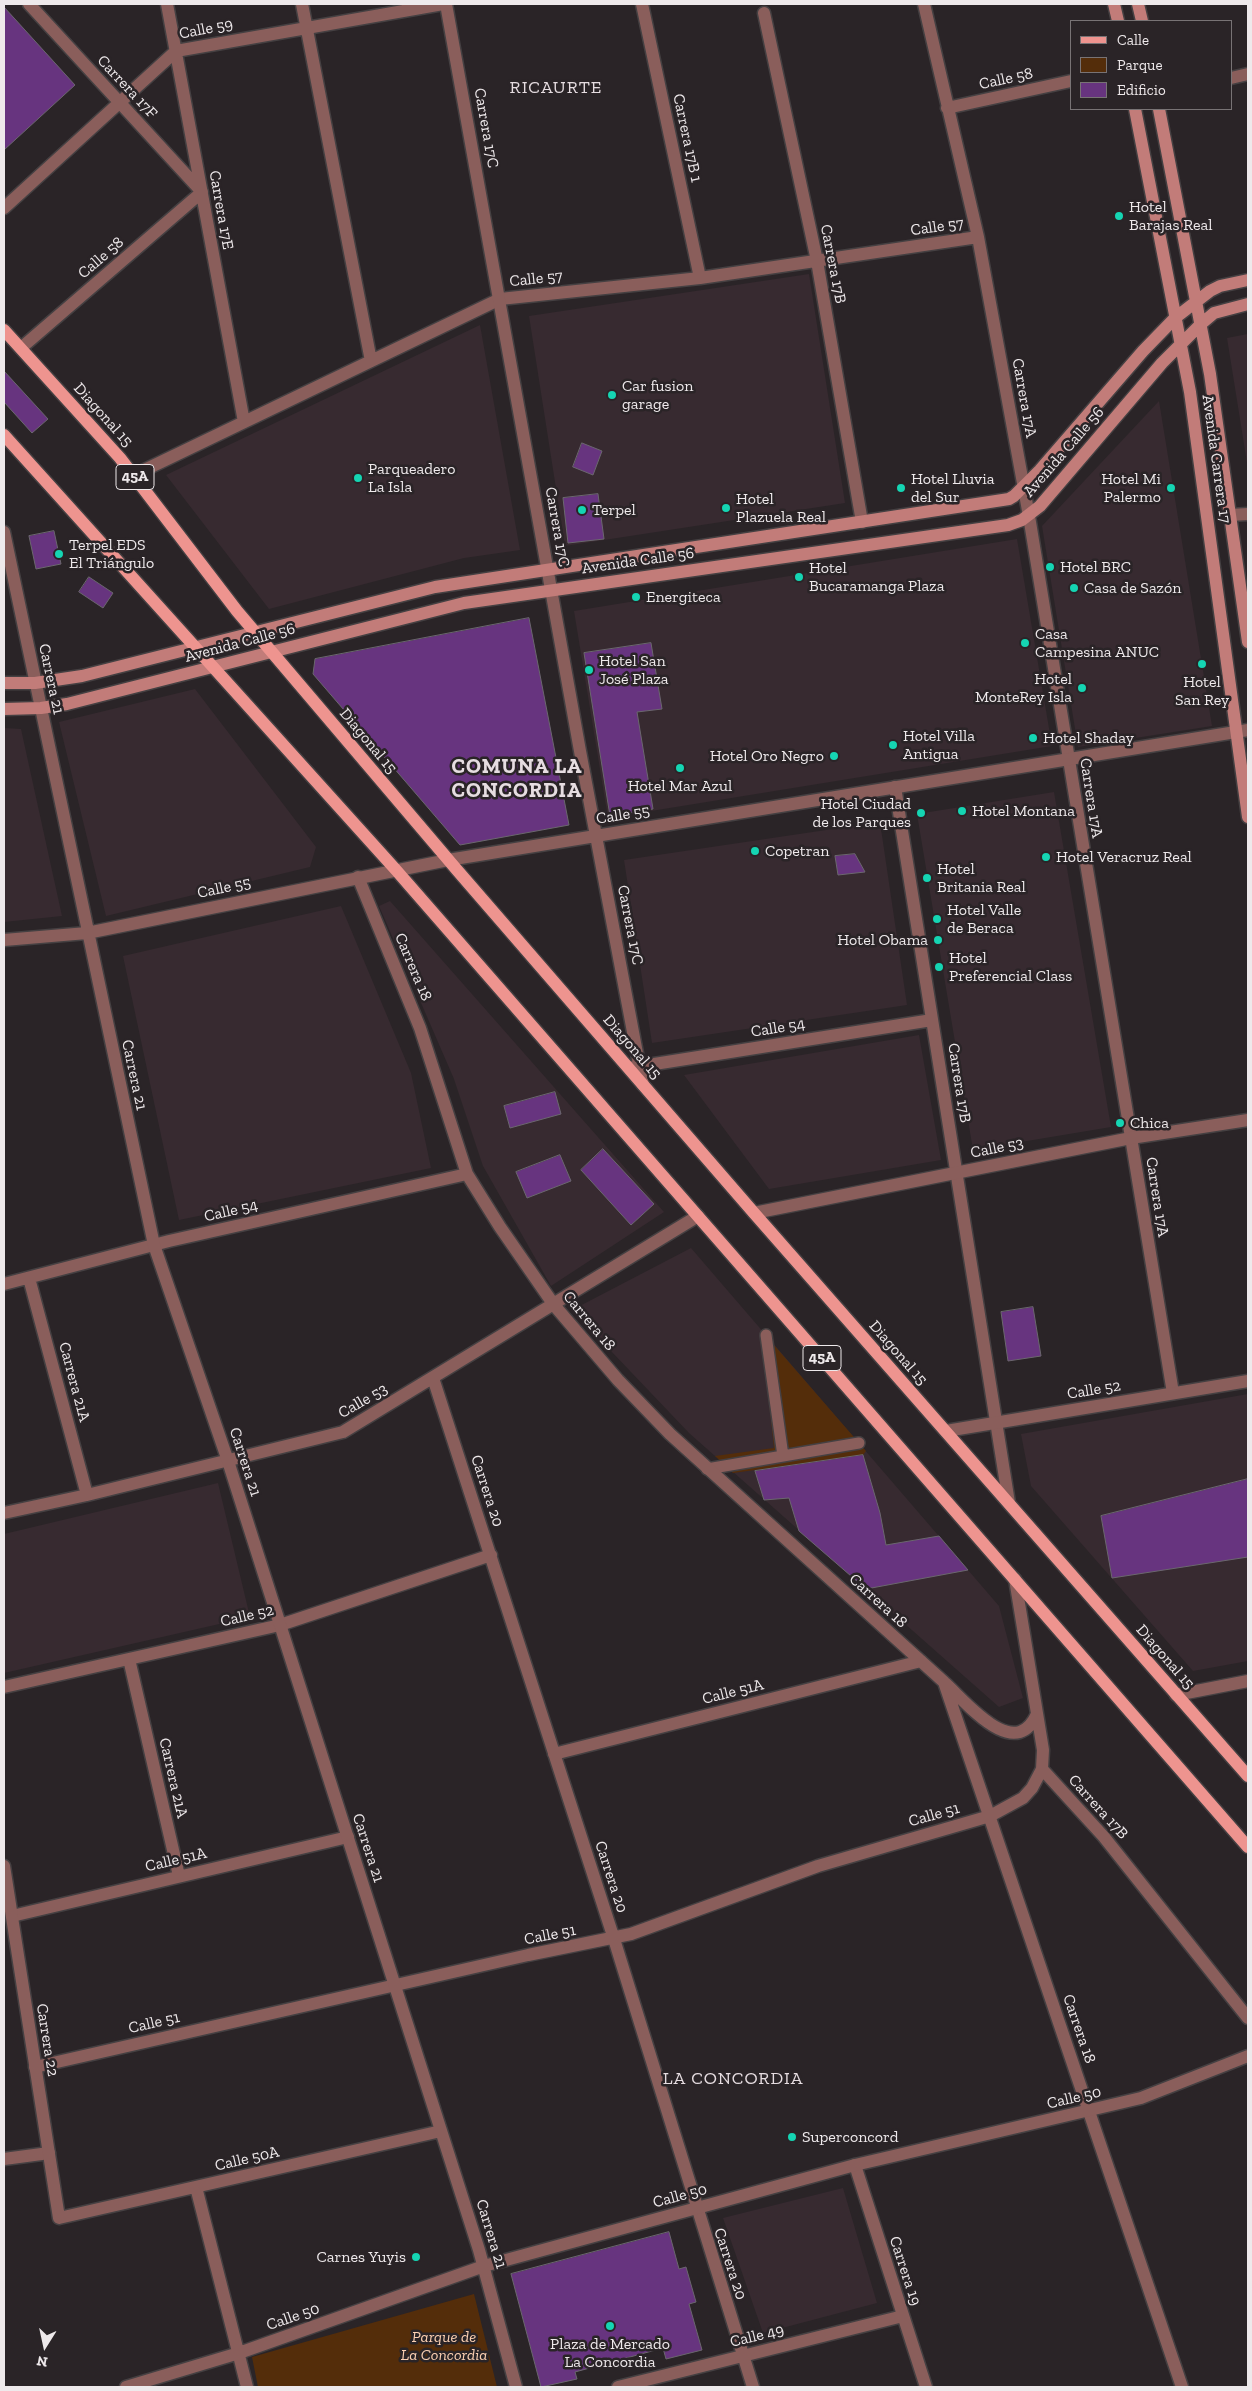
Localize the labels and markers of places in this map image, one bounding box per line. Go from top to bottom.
place label: Hotel Barajas Real [1129,197,1212,235]
marker: Hotel Barajas Real [1113,210,1125,222]
place label: Car fusion garage [622,376,693,414]
marker: Car fusion garage [606,389,618,401]
place label: Parqueadero La Isla [368,459,456,497]
place label: Hotel Lluvia del Sur [911,469,994,507]
place label: Hotel Mi Palermo [1101,469,1161,507]
marker: Parqueadero La Isla [352,472,364,484]
marker: Hotel Lluvia del Sur [895,482,907,494]
marker: Hotel Mi Palermo [1165,482,1177,494]
place label: Hotel Plazuela Real [736,489,826,527]
place label: Terpel [592,500,636,520]
marker: Hotel Plazuela Real [720,502,732,514]
marker: Terpel [576,504,588,516]
place label: Terpel EDS El Triángulo [69,535,154,573]
marker: Terpel EDS El Triángulo [53,548,65,560]
place label: Hotel BRC [1060,557,1131,577]
place label: Hotel Bucaramanga Plaza [809,558,944,596]
marker: Hotel BRC [1044,561,1056,573]
marker: Hotel Bucaramanga Plaza [793,571,805,583]
place label: Casa de Sazón [1084,578,1181,598]
marker: Casa de Sazón [1068,582,1080,594]
place label: Energiteca [646,587,721,607]
marker: Energiteca [630,591,642,603]
place label: Casa Campesina ANUC [1035,624,1159,662]
marker: Casa Campesina ANUC [1019,637,1031,649]
place label: Hotel San José Plaza [599,651,669,689]
marker: Hotel San Rey [1196,658,1208,670]
marker: Hotel San José Plaza [583,664,595,676]
place label: Hotel MonteRey Isla [975,669,1072,707]
place label: Hotel San Rey [1175,672,1229,710]
marker: Hotel MonteRey Isla [1076,682,1088,694]
place label: Hotel Villa Antigua [903,726,975,764]
place label: Hotel Shaday [1043,728,1134,748]
marker: Hotel Shaday [1027,732,1039,744]
marker: Hotel Villa Antigua [887,739,899,751]
place label: Hotel Oro Negro [710,746,824,766]
marker: Hotel Oro Negro [828,750,840,762]
marker: Hotel Mar Azul [674,762,686,774]
place label: Hotel Mar Azul [628,776,732,796]
place label: Hotel Ciudad de los Parques [812,794,911,832]
place label: Hotel Montana [972,801,1075,821]
marker: Hotel Montana [956,805,968,817]
marker: Hotel Ciudad de los Parques [915,807,927,819]
place label: Copetran [765,841,829,861]
marker: Copetran [749,845,761,857]
place label: Hotel Veracruz Real [1056,847,1192,867]
marker: Hotel Veracruz Real [1040,851,1052,863]
place label: Hotel Britania Real [937,859,1026,897]
marker: Hotel Britania Real [921,872,933,884]
place label: Hotel Valle de Beraca [947,900,1021,938]
marker: Hotel Valle de Beraca [931,913,943,925]
place label: Hotel Obama [837,930,928,950]
marker: Hotel Obama [932,934,944,946]
place label: Hotel Preferencial Class [949,948,1072,986]
marker: Hotel Preferencial Class [933,961,945,973]
place label: Chica [1130,1113,1169,1133]
marker: Chica [1114,1117,1126,1129]
place label: Superconcord [802,2127,898,2147]
marker: Superconcord [786,2131,798,2143]
place label: Carnes Yuyis [316,2247,406,2267]
marker: Carnes Yuyis [410,2251,422,2263]
marker: Plaza de Mercado La Concordia [604,2320,616,2332]
place label: Plaza de Mercado La Concordia [550,2334,670,2372]

